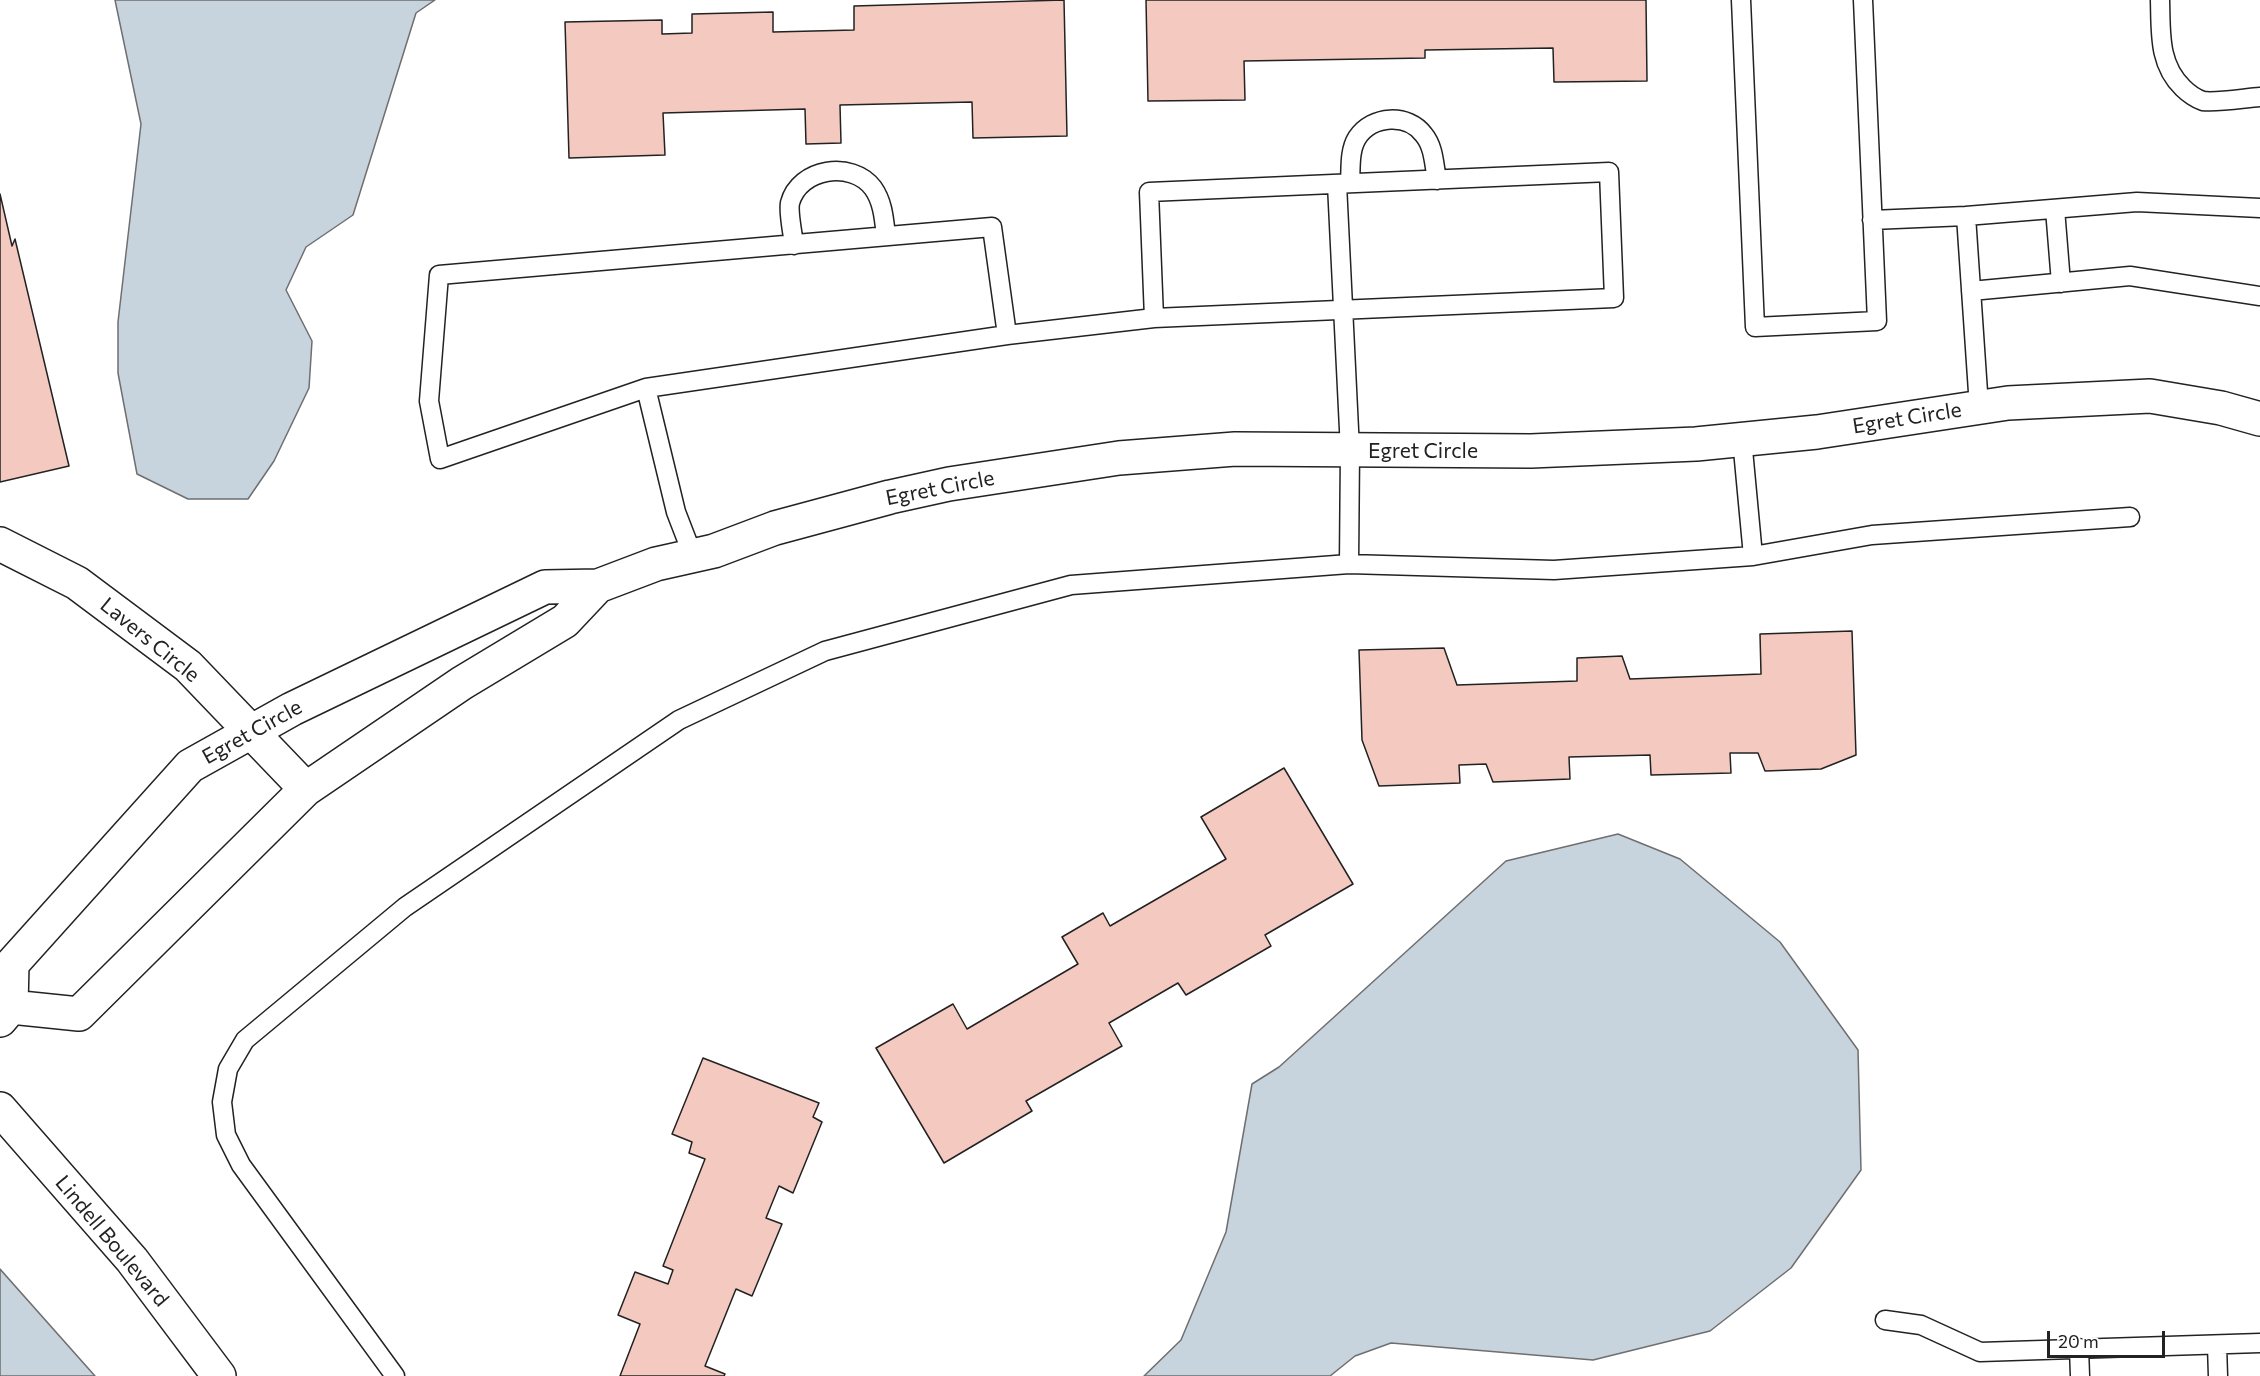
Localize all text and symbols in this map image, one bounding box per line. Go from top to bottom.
street label: Egret Circle [1851,397,1963,439]
street label: Egret Circle [1368,438,1478,464]
street label: Egret Circle [884,465,996,511]
street label: Lavers Circle [95,592,205,688]
street label: Egret Circle [198,694,306,770]
street label: Lindell Boulevard [50,1170,174,1312]
scale bar [2050,1319,2168,1357]
text: 20 m [2058,1330,2099,1352]

